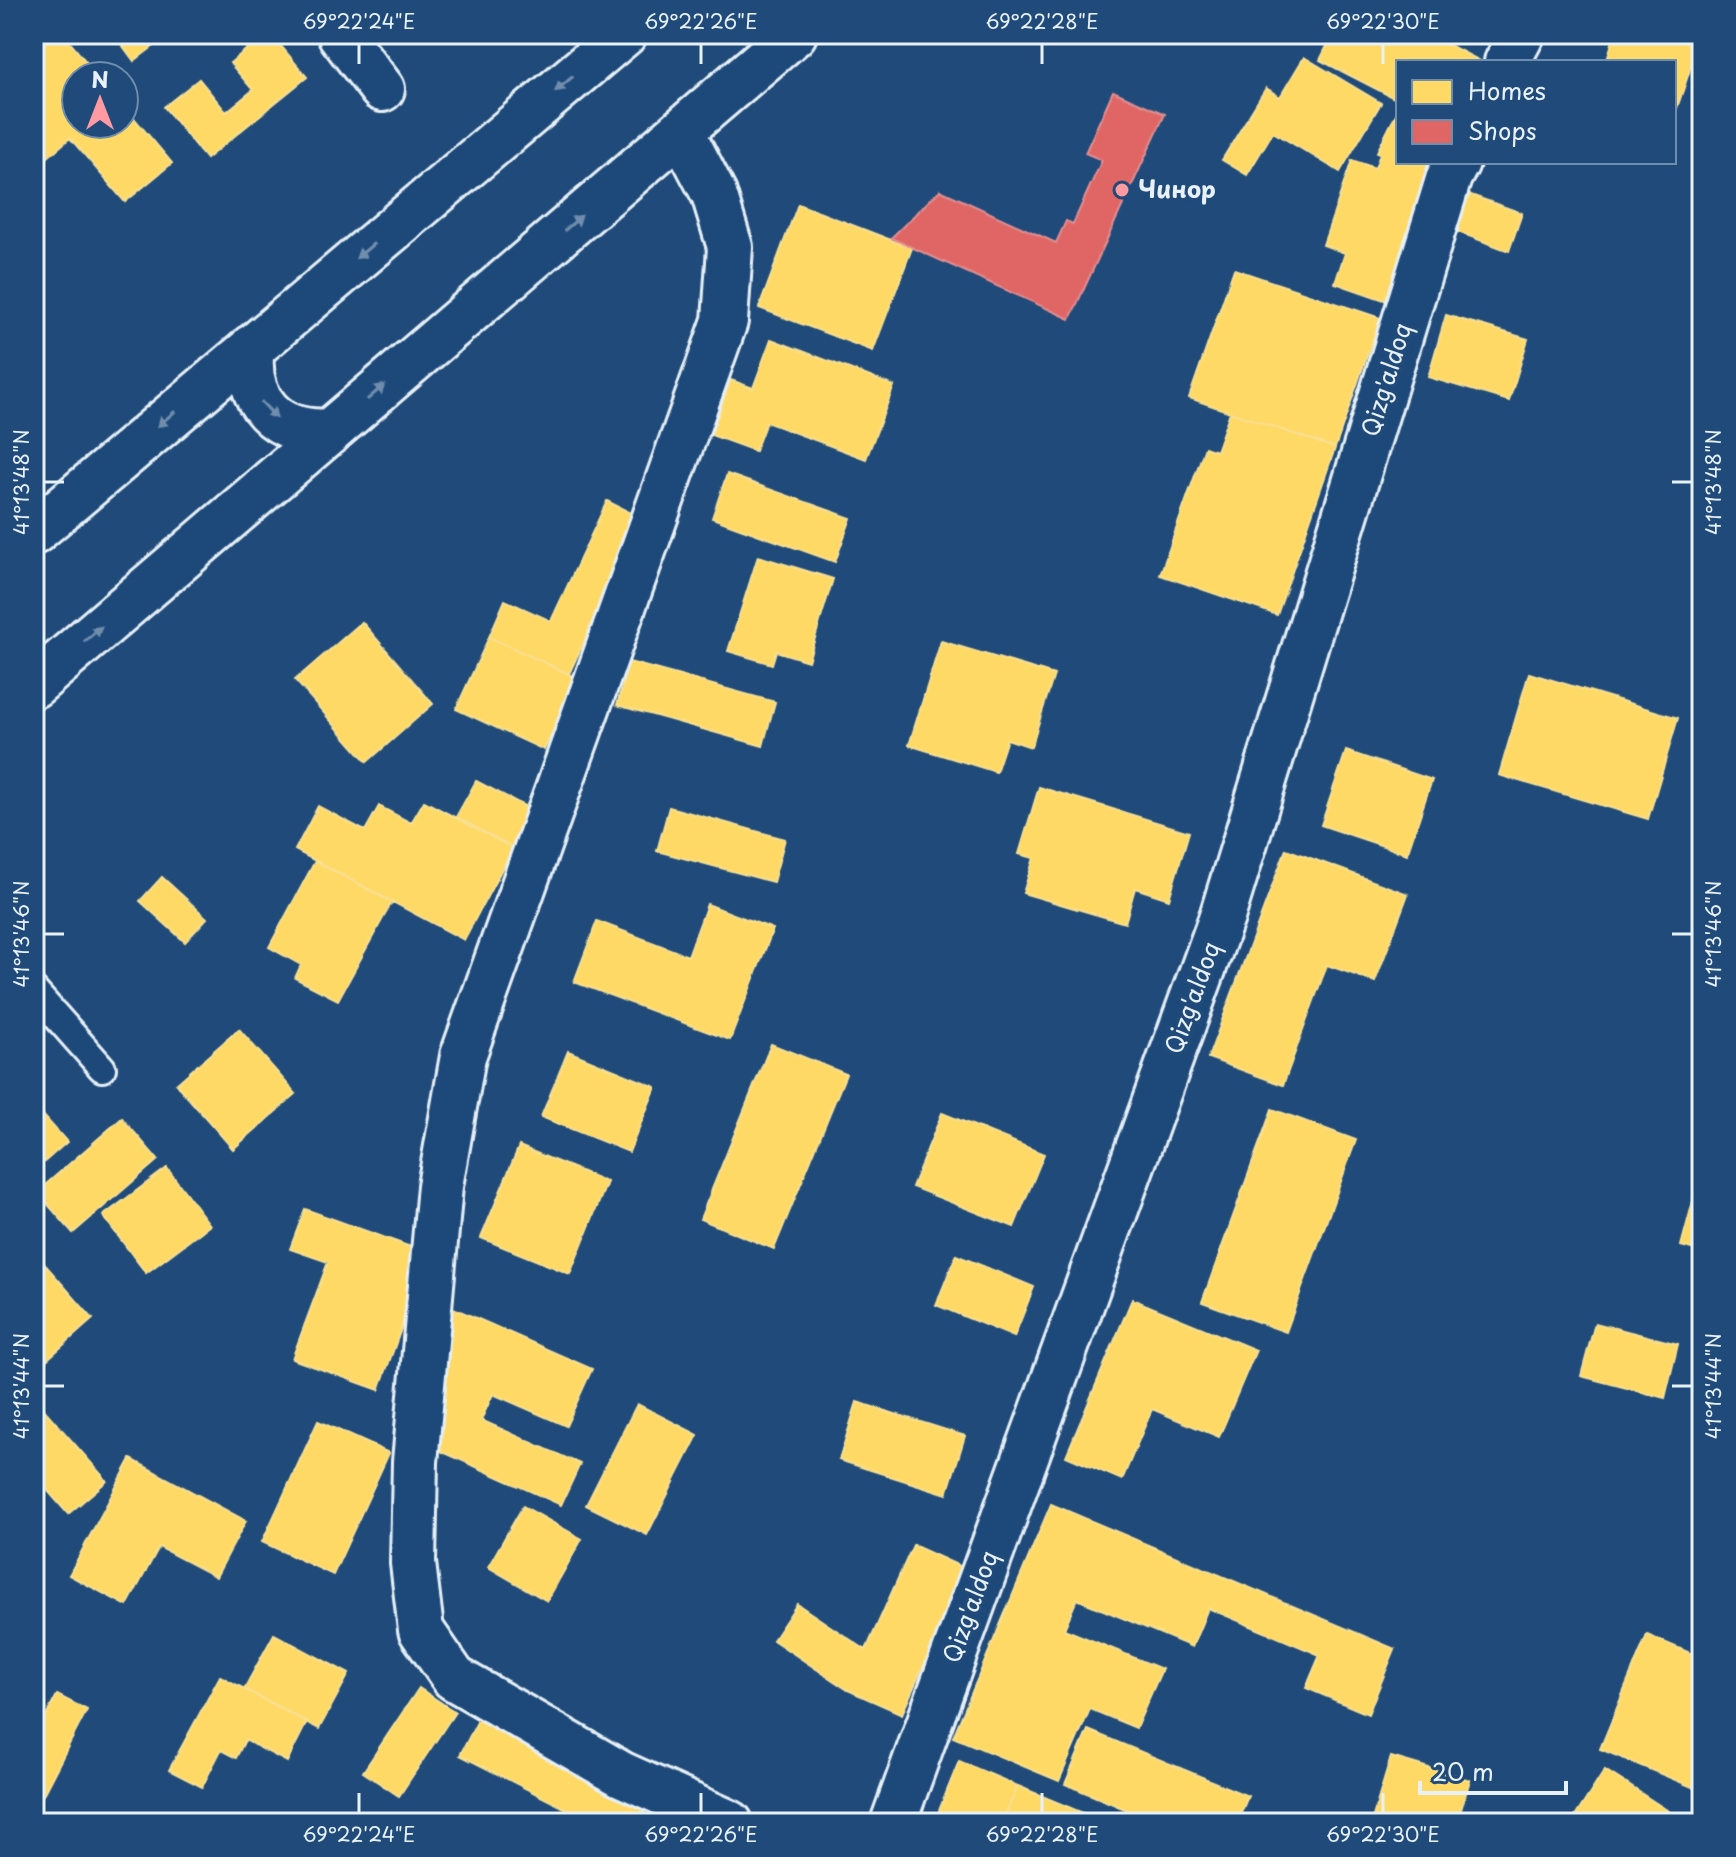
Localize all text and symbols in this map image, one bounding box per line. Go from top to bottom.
text: 69°22'24"E [303,6,415,36]
text: 69°22'26"E [644,6,758,36]
text: 69°22'28"E [986,6,1098,36]
text: 69°22'30"E [1326,6,1440,36]
north arrow [60,60,140,140]
legend [1396,60,1676,164]
text: N [91,62,109,95]
text: Homes [1468,72,1546,108]
one-way arrow [554,75,574,92]
text: Shops [1468,112,1537,148]
place label: Чинор [1138,170,1216,206]
marker: Чинор [1113,181,1131,199]
one-way arrow [563,215,583,232]
one-way arrow [355,242,375,259]
street label: Qizg'aldoq [1351,318,1419,441]
one-way arrow [366,384,386,401]
one-way arrow [260,400,278,419]
one-way arrow [157,410,177,427]
text: 41°13'48"N [6,429,36,535]
text: 41°13'48"N [1698,429,1728,535]
one-way arrow [83,626,103,643]
text: 41°13'46"N [6,880,36,988]
text: 41°13'46"N [1698,880,1728,988]
street label: Qizg'aldoq [1154,936,1228,1058]
text: 41°13'44"N [6,1333,36,1439]
text: 41°13'44"N [1698,1333,1728,1439]
street label: Qizg'aldoq [932,1545,1006,1667]
scale bar [1420,1745,1566,1795]
text: 20 m [1432,1753,1494,1789]
text: 69°22'24"E [303,1819,415,1849]
text: 69°22'26"E [644,1819,758,1849]
text: 69°22'28"E [986,1819,1098,1849]
text: 69°22'30"E [1326,1819,1440,1849]

